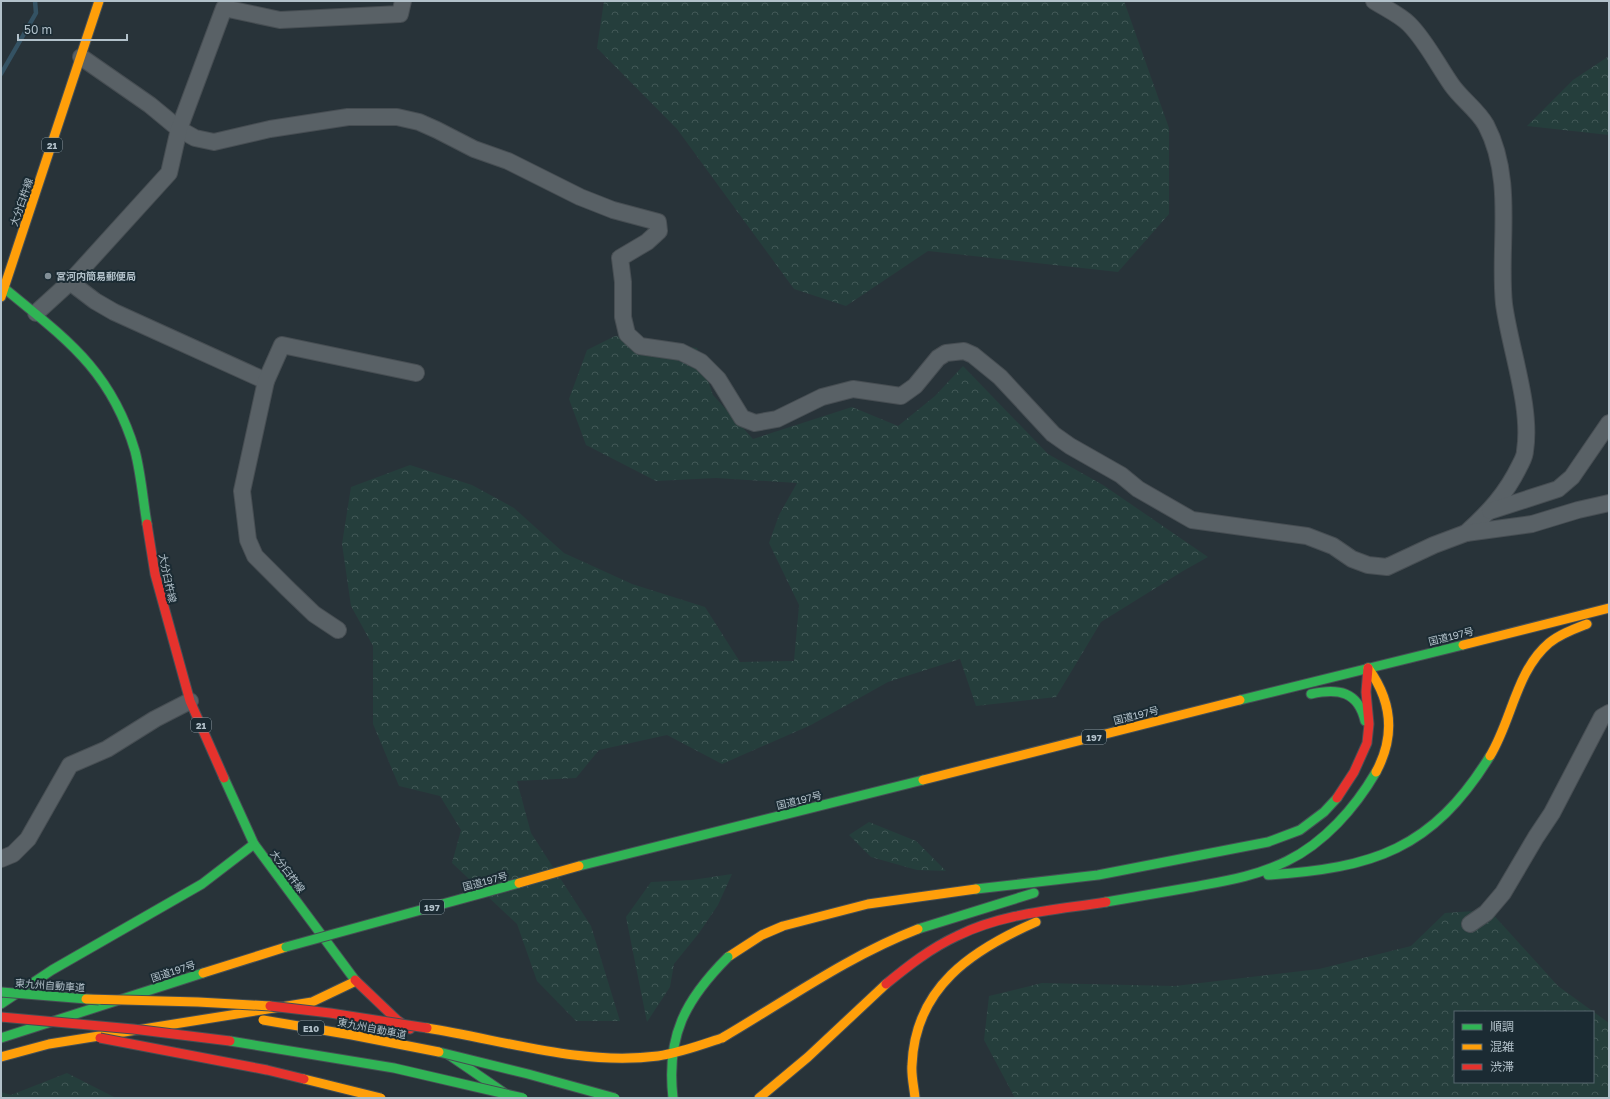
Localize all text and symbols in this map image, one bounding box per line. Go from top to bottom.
scale bar [18,16,127,42]
text: 50 m [24,22,52,37]
road number: 21 [42,138,62,152]
street label: 大分臼杵線 [7,176,35,228]
place label: 宮河内簡易郵便局 [56,270,136,282]
marker: 宮河内簡易郵便局 [43,271,53,281]
street label: 大分臼杵線 [157,552,179,604]
street label: 国道197号 [1427,625,1475,647]
street label: 国道197号 [1112,704,1160,726]
road number: 21 [191,718,211,732]
road number: 197 [1082,730,1106,744]
street label: 国道197号 [775,789,823,811]
street label: 大分臼杵線 [268,847,308,895]
street label: 国道197号 [461,869,509,893]
road number: 197 [420,900,444,914]
street label: 国道197号 [149,958,197,984]
street label: 東九州自動車道 [15,977,85,993]
legend [1454,1011,1594,1083]
street label: 東九州自動車道 [336,1015,408,1041]
text: 順調 [1490,1019,1514,1034]
road number: E10 [298,1021,324,1035]
text: 混雑 [1490,1039,1514,1054]
text: 渋滞 [1490,1059,1514,1074]

